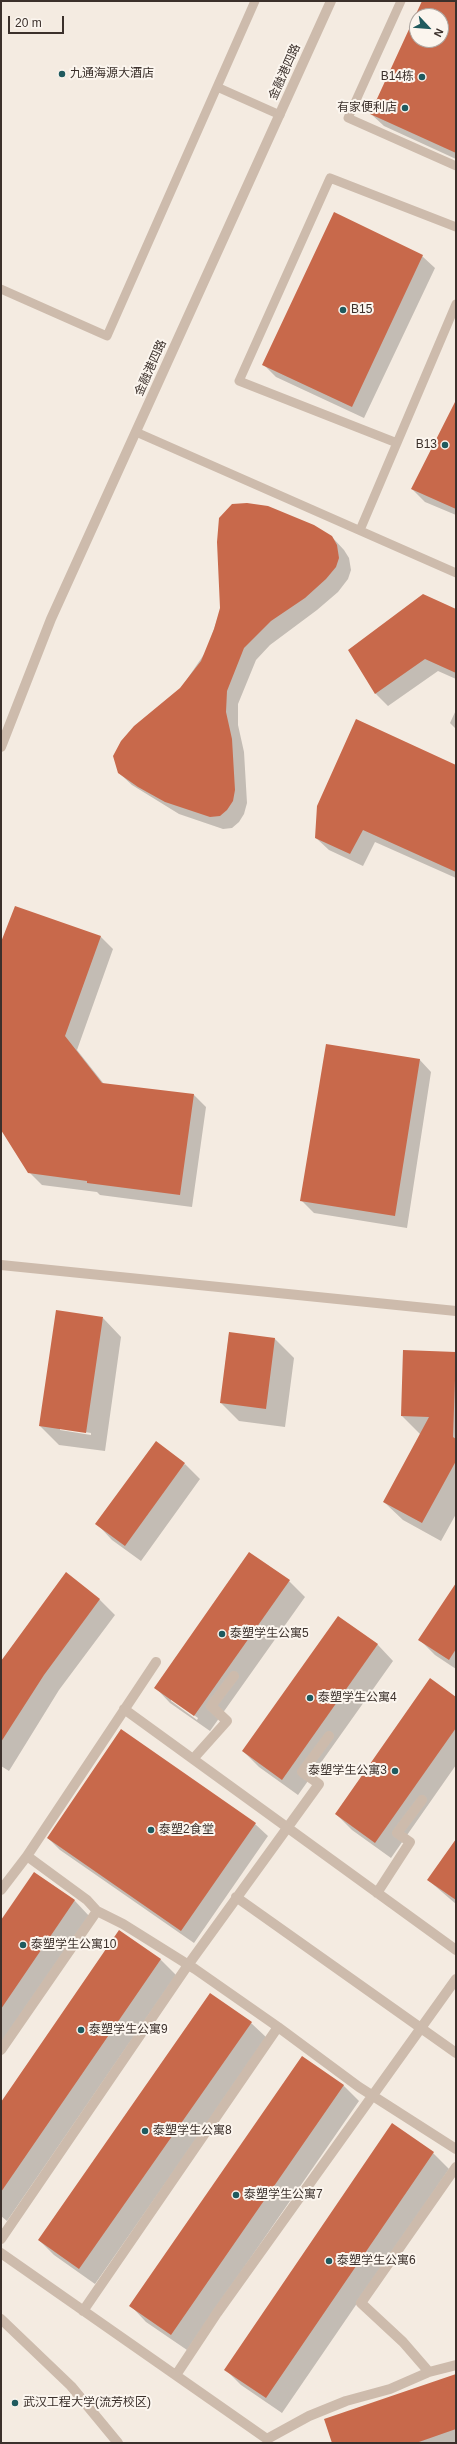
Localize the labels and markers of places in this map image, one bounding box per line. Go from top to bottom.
place label: 九通海源大酒店 [70,67,154,81]
marker: 九通海源大酒店 [57,69,67,79]
place label: B14栋 [381,70,414,84]
marker: B14栋 [417,72,427,82]
place label: 有家便利店 [337,101,397,115]
marker: 有家便利店 [400,103,410,113]
place label: B15 [351,303,372,317]
marker: B15 [338,305,348,315]
place label: B13 [416,438,437,452]
marker: B13 [440,440,450,450]
place label: 泰塑学生公寓5 [230,1627,309,1641]
marker: 泰塑学生公寓5 [217,1629,227,1639]
place label: 泰塑学生公寓4 [318,1691,397,1705]
marker: 泰塑学生公寓4 [305,1693,315,1703]
place label: 泰塑学生公寓3 [308,1764,387,1778]
marker: 泰塑学生公寓3 [390,1766,400,1776]
place label: 泰塑2食堂 [159,1823,214,1837]
marker: 泰塑2食堂 [146,1825,156,1835]
place label: 泰塑学生公寓10 [31,1938,116,1952]
marker: 泰塑学生公寓10 [18,1940,28,1950]
place label: 泰塑学生公寓9 [89,2023,168,2037]
marker: 泰塑学生公寓9 [76,2025,86,2035]
place label: 泰塑学生公寓8 [153,2124,232,2138]
marker: 泰塑学生公寓8 [140,2126,150,2136]
place label: 泰塑学生公寓7 [244,2188,323,2202]
marker: 泰塑学生公寓7 [231,2190,241,2200]
place label: 泰塑学生公寓6 [337,2254,416,2268]
marker: 泰塑学生公寓6 [324,2256,334,2266]
place label: 武汉工程大学(流芳校区) [23,2396,151,2410]
marker: 武汉工程大学(流芳校区) [10,2398,20,2408]

